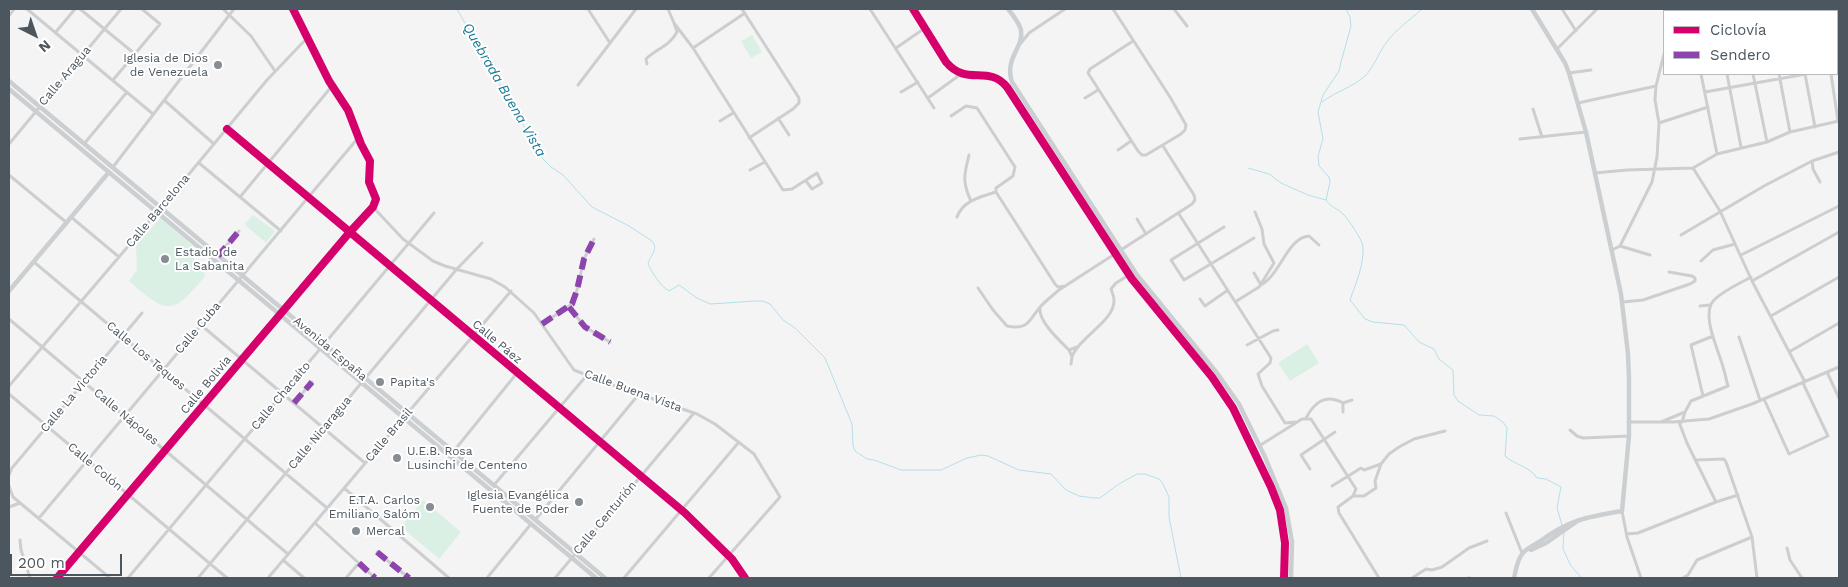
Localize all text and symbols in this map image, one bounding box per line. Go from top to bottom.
north arrow [10,10,60,60]
legend [1663,10,1838,75]
water label: Quebrada Buena Vista [459,20,549,160]
text: Ciclovía [1710,21,1767,39]
text: N [36,37,54,56]
street label: Calle Aragua [36,43,94,109]
text: Sendero [1710,46,1771,64]
place label: Iglesia de Dios de Venezuela [123,51,208,79]
marker: Iglesia de Dios de Venezuela [212,59,224,71]
street label: Calle Barcelona [123,171,193,251]
place label: Estadio de La Sabanita [175,245,244,273]
marker: Estadio de La Sabanita [159,253,171,265]
street label: Calle Cuba [172,299,224,357]
street label: Avenida España [290,314,370,384]
street label: Calle Páez [469,317,525,367]
street label: Calle Los Teques [103,319,189,393]
street label: Calle La Victoria [38,353,110,435]
street label: Calle Bolivia [178,353,234,417]
street label: Calle Chacaíto [248,359,314,433]
street label: Calle Buena Vista [582,367,684,415]
place label: Papita's [390,375,435,389]
marker: Papita's [374,376,386,388]
street label: Calle Nápoles [91,386,161,448]
street label: Calle Nicaragua [285,394,355,472]
street label: Calle Brasil [362,405,416,465]
street label: Calle Colón [65,440,125,494]
place label: U.E.B. Rosa Lusinchi de Centeno [407,444,527,472]
marker: U.E.B. Rosa Lusinchi de Centeno [391,452,403,464]
street label: Calle Centurión [570,479,640,557]
place label: Iglesia Evangélica Fuente de Poder [467,488,569,516]
place label: E.T.A. Carlos Emiliano Salóm [329,493,420,521]
marker: Iglesia Evangélica Fuente de Poder [573,496,585,508]
marker: E.T.A. Carlos Emiliano Salóm [424,501,436,513]
place label: Mercal [366,524,405,538]
marker: Mercal [350,525,362,537]
scale bar [12,544,125,576]
text: 200 m [18,554,65,572]

